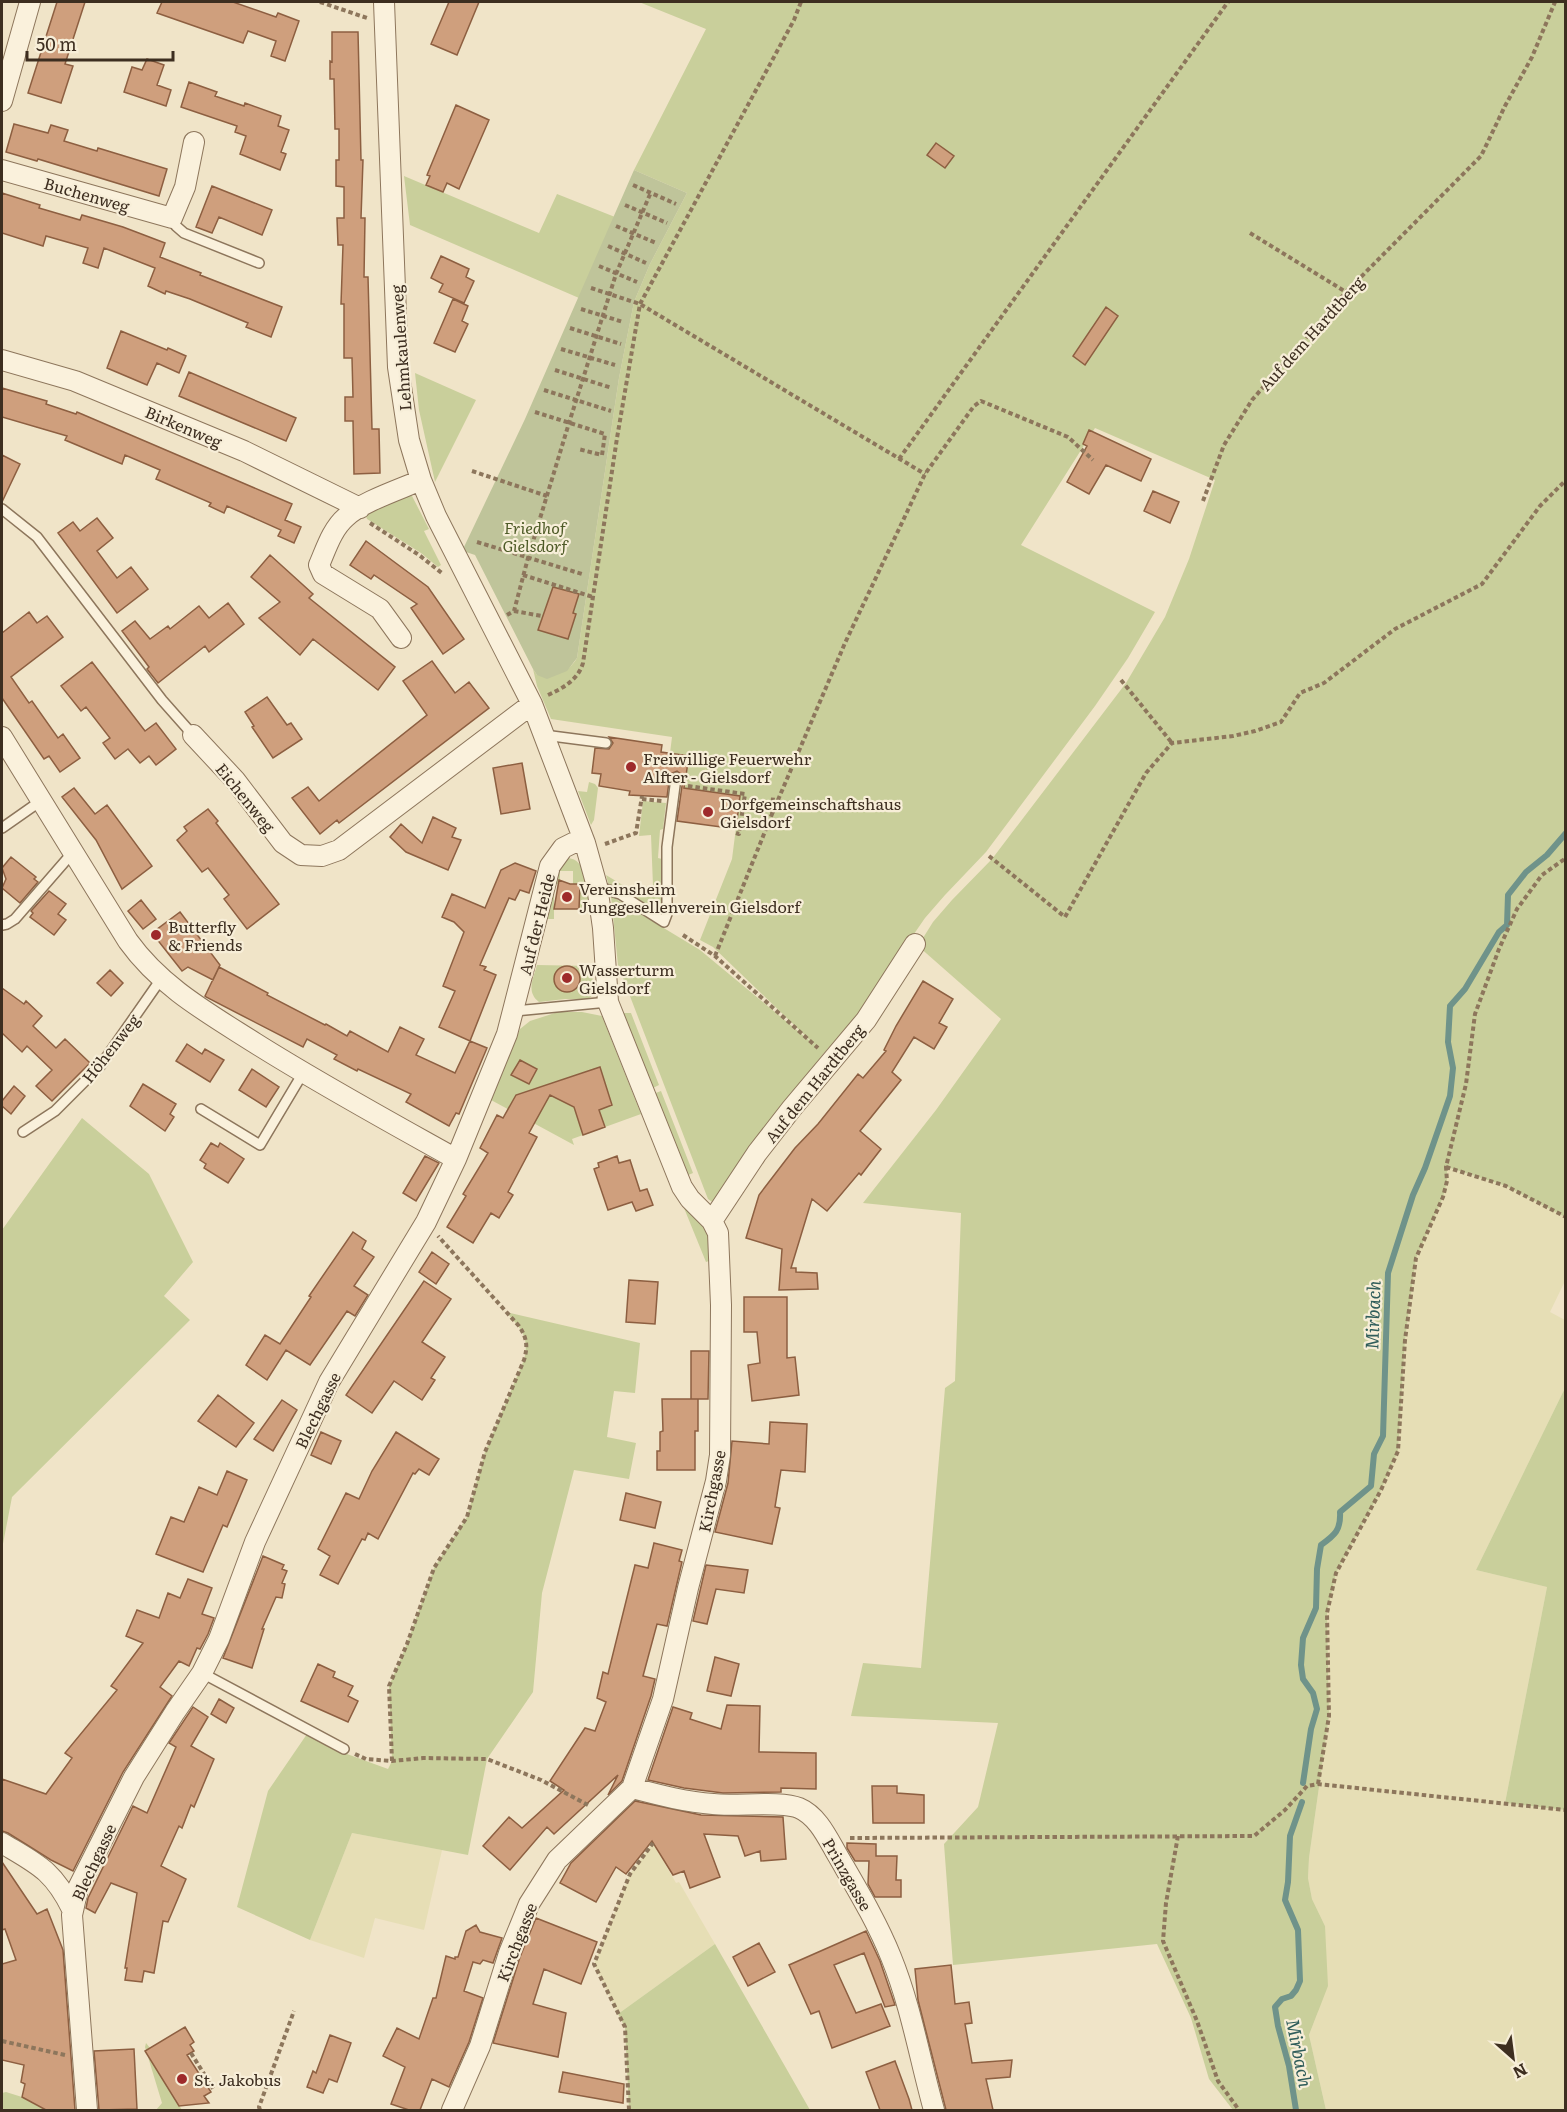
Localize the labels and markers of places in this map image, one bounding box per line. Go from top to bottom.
place label: Freiwillige Feuerwehr Alfter - Gielsdorf [643,746,812,788]
marker: Freiwillige Feuerwehr Alfter - Gielsdorf [624,760,638,774]
place label: Dorfgemeinschaftshaus Gielsdorf [720,791,901,833]
marker: Dorfgemeinschaftshaus Gielsdorf [701,805,715,819]
place label: Vereinsheim Junggesellenverein Gielsdorf [579,876,802,918]
marker: Vereinsheim Junggesellenverein Gielsdorf [560,890,574,904]
place label: Butterfly & Friends [168,914,242,956]
marker: Butterfly & Friends [149,928,163,942]
place label: Wasserturm Gielsdorf [579,957,675,999]
marker: Wasserturm Gielsdorf [560,971,574,985]
place label: St. Jakobus [194,2067,281,2091]
marker: St. Jakobus [175,2072,189,2086]

